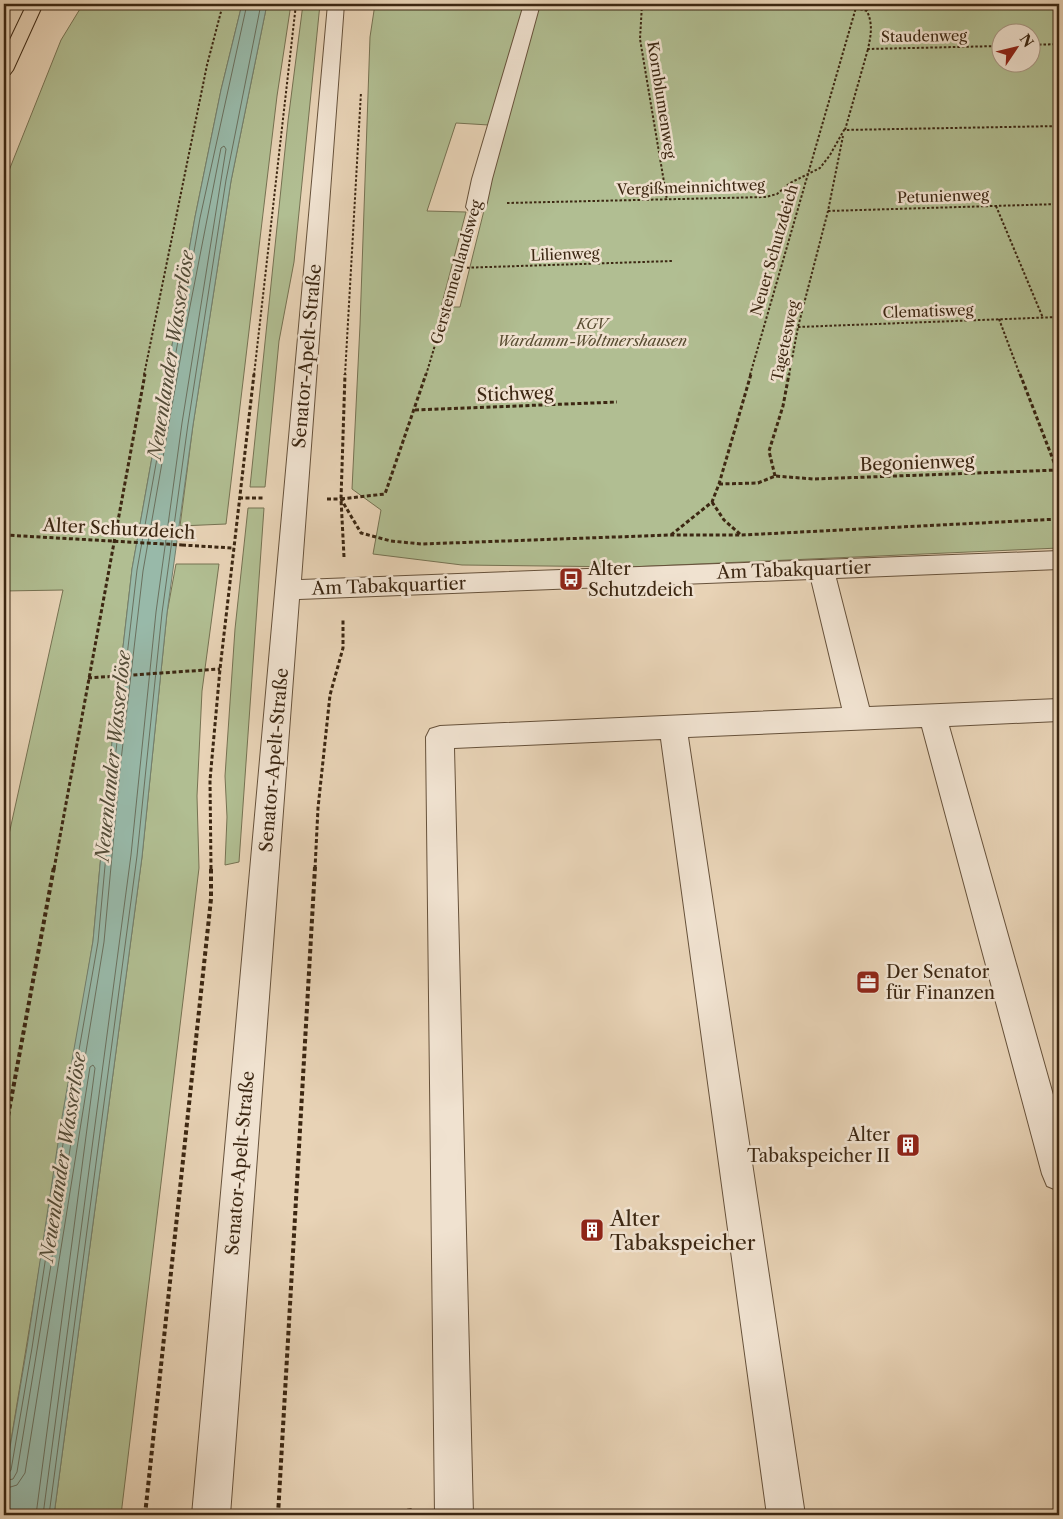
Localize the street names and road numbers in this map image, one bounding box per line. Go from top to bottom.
street label: Staudenweg [881,26,967,46]
street label: Kornblumenweg [643,40,681,160]
street label: Vergißmeinnichtweg [616,175,765,199]
street label: Neuer Schutzdeich [746,181,802,318]
street label: Petunienweg [897,185,989,207]
street label: Gerstenneulandsweg [426,198,486,346]
street label: Lilienweg [530,243,600,265]
street label: Senator-Apelt-Straße [288,263,326,449]
street label: Tagetesweg [767,299,803,383]
street label: Clematisweg [882,300,974,322]
street label: Stichweg [476,382,554,406]
street label: Begonienweg [859,450,975,476]
street label: Alter Schutzdeich [41,514,196,544]
street label: Am Tabakquartier [716,556,872,584]
street label: Am Tabakquartier [311,572,467,600]
street label: Senator-Apelt-Straße [255,667,293,853]
street label: Senator-Apelt-Straße [221,1070,259,1256]

